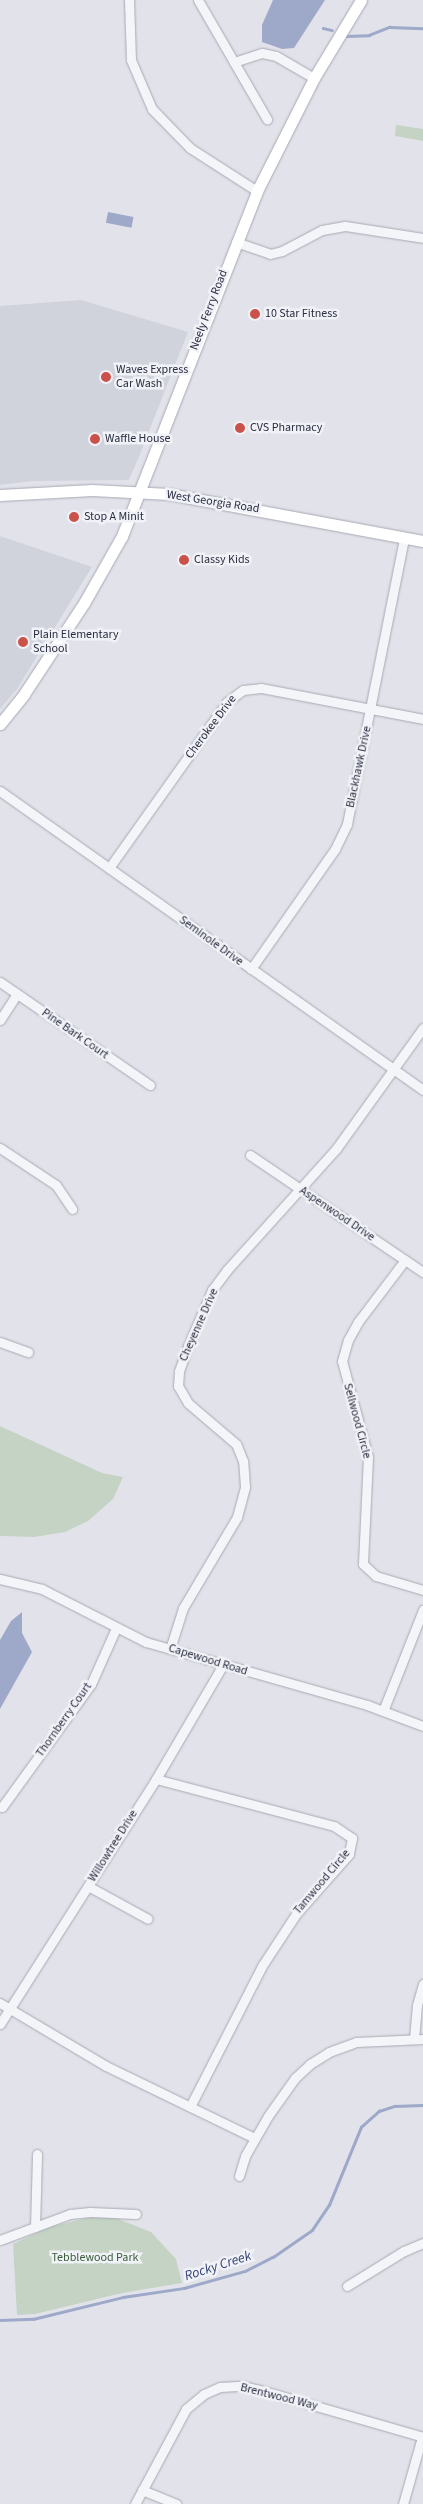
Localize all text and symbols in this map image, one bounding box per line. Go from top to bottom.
street label: Neely Ferry Road [187,268,231,352]
place label: 10 Star Fitness [265,307,337,321]
marker: 10 Star Fitness [249,308,261,320]
place label: Waves Express Car Wash [116,363,188,391]
marker: Waves Express Car Wash [100,371,112,383]
place label: CVS Pharmacy [250,421,322,435]
marker: CVS Pharmacy [234,422,246,434]
place label: Waffle House [105,432,170,446]
marker: Waffle House [89,433,101,445]
street label: West Georgia Road [166,488,260,516]
place label: Stop A Minit [84,510,144,524]
marker: Stop A Minit [68,511,80,523]
place label: Classy Kids [194,553,250,567]
marker: Classy Kids [178,554,190,566]
place label: Plain Elementary School [33,628,119,656]
marker: Plain Elementary School [17,636,29,648]
street label: Cherokee Drive [182,692,240,762]
street label: Blackhawk Drive [343,725,375,809]
street label: Seminole Drive [176,913,246,969]
street label: Pine Bark Court [39,1006,111,1062]
street label: Aspenwood Drive [297,1184,377,1244]
street label: Cheyenne Drive [176,1286,222,1364]
street label: Sellwood Circle [340,1382,374,1460]
street label: Capewood Road [167,1641,249,1679]
street label: Thornberry Court [33,1680,95,1760]
street label: Willowtree Drive [85,1807,141,1885]
street label: Tamwood Circle [291,1847,353,1917]
water label: Rocky Creek [183,2247,253,2285]
park label: Tebblewood Park [51,2251,139,2265]
street label: Brentwood Way [239,2380,319,2414]

